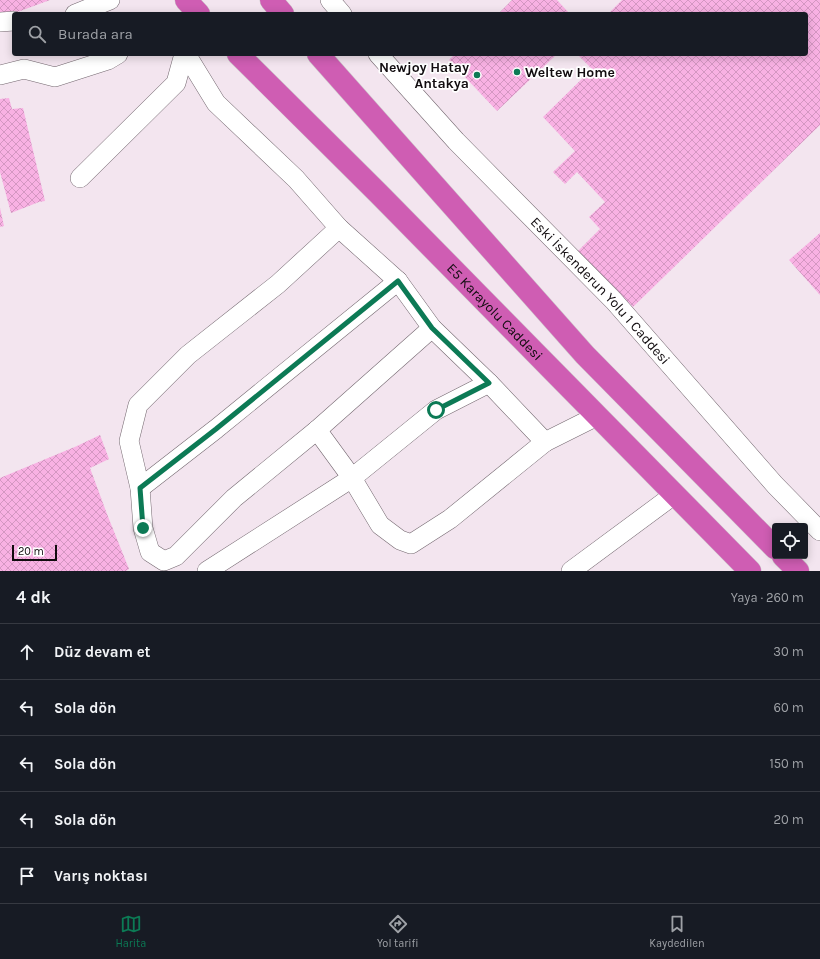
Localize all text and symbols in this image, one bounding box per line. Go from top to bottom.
search box [12,12,808,56]
icon: search [26,23,48,45]
text: Burada ara [58,25,133,43]
place label: Newjoy Hatay Antakya [379,59,469,92]
place label: Weltew Home [525,64,615,81]
marker: Weltew Home [512,67,522,77]
marker: Newjoy Hatay Antakya [472,70,482,80]
street label: Eski İskenderun Yolu 1 Caddesi [527,214,674,368]
street label: E5 Karayolu Caddesi [443,260,546,364]
route start [427,401,445,419]
route end [134,519,152,537]
map controls [772,523,808,559]
button: locate [772,523,808,559]
scale bar [12,543,57,562]
text: 20 m [18,545,44,558]
text: 4 dk [16,587,51,607]
text: Yaya · 260 m [731,590,804,605]
icon: ahead [16,641,38,663]
text: Düz devam et [54,643,151,661]
text: 30 m [773,644,804,659]
icon: left [16,697,38,719]
text: Sola dön [54,699,116,717]
text: 60 m [774,700,804,715]
icon: left [16,753,38,775]
text: Sola dön [54,755,116,773]
text: 150 m [769,756,804,771]
icon: left [16,809,38,831]
text: Sola dön [54,811,116,829]
text: 20 m [774,812,804,827]
icon: arrive [16,865,38,887]
text: Varış noktası [54,867,148,885]
tab: Harita [115,913,146,950]
tab: Yol tarifi [377,913,419,950]
tab: Kaydedilen [649,913,705,950]

